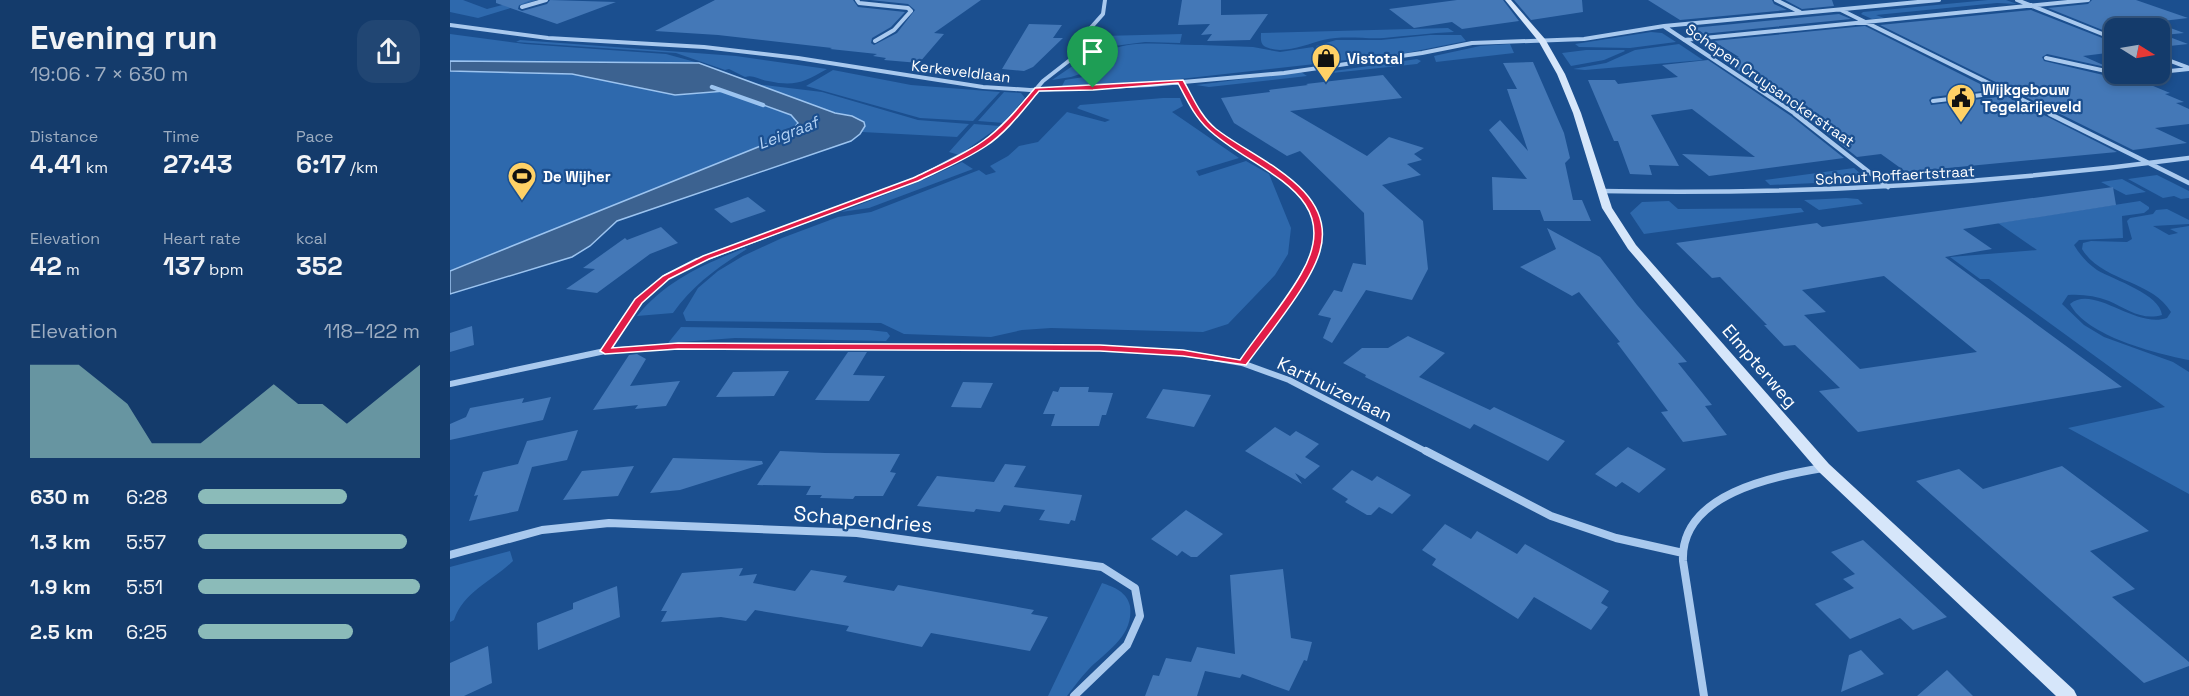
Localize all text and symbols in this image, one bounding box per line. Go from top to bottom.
text: Evening run [30,17,218,59]
north arrow [2104,18,2170,84]
map controls [2104,18,2170,84]
street label: Schepen Cruysanckerstraat [1682,19,1858,151]
button: share [357,20,420,83]
pin [1067,26,1118,88]
icon: arrive [1076,35,1109,68]
shop icon: Vistotal [1310,42,1342,84]
place label: Vistotal [1347,49,1403,68]
street label: Kerkeveldlaan [910,55,1012,87]
text: 19:06 · 7 × 630 m [30,61,188,87]
place label: Wijkgebouw Tegelarijeveld [1982,80,2082,116]
public building icon: Wijkgebouw Tegelarijeveld [1945,82,1977,124]
water label: Leigraaf [755,111,824,154]
text: Distance [30,126,98,147]
text: Time [163,126,199,147]
text: Pace [296,126,333,147]
text: 4.41 [30,147,82,181]
text: 27:43 [163,147,233,181]
text: 6:17 [296,147,346,181]
text: km [82,157,108,178]
text: /km [346,157,378,178]
sports icon: De Wijher [506,160,538,202]
street label: Schout Roffaertstraat [1815,161,1975,189]
place label: De Wijher [543,167,611,186]
text: Elevation [30,228,100,249]
text: Heart rate [163,228,241,249]
text: kcal [296,228,327,249]
text: 42 [30,249,62,283]
text: 137 [163,249,205,283]
text: 352 [296,249,343,283]
text: m [62,259,80,280]
text: bpm [205,259,243,280]
text: Elevation [30,318,118,344]
text: 118–122 m [324,318,420,344]
street label: Elmpterweg [1717,320,1803,412]
street label: Karthuizerlaan [1274,351,1396,427]
text: 630 m [30,484,90,510]
text: 6:28 [126,484,168,510]
street label: Schapendries [792,499,934,539]
text: 1.3 km [30,529,91,555]
text: 5:57 [126,529,166,555]
text: 1.9 km [30,574,91,600]
text: 5:51 [126,574,163,600]
text: 2.5 km [30,619,93,645]
text: 6:25 [126,619,167,645]

